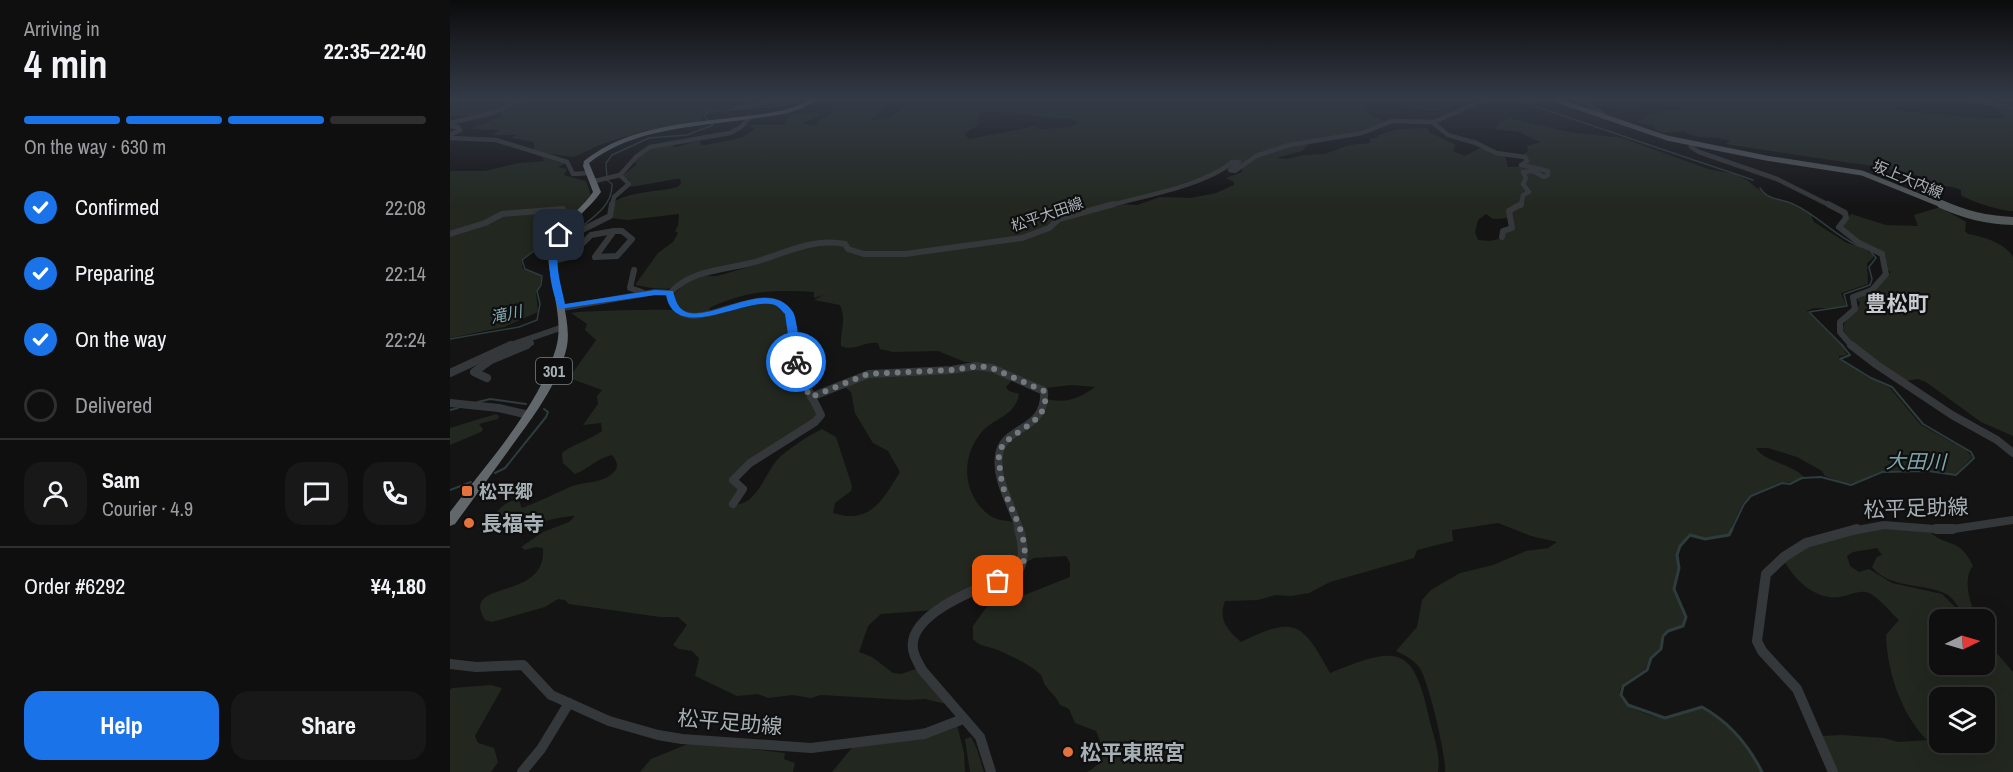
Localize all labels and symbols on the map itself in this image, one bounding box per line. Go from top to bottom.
street label: 坂上大内線 [1869,155,1947,203]
street label: 松平大田線 [1008,192,1086,236]
pin [533,209,584,260]
district label: 豊松町 [1866,289,1929,318]
water label: 滝川 [488,299,526,328]
courier [766,332,826,392]
road number: 301 [536,358,572,384]
water label: 大田川 [1886,447,1948,475]
place label: 松平郷 [479,479,533,504]
marker: 松平郷 [460,484,474,498]
street label: 松平足助線 [1863,492,1969,524]
place label: 長福寺 [481,509,544,538]
marker: 長福寺 [462,516,476,530]
pin [972,555,1023,606]
north arrow [1929,609,1995,675]
street label: 松平足助線 [676,703,784,741]
place label: 松平東照宮 [1080,738,1185,767]
marker: 松平東照宮 [1061,745,1075,759]

